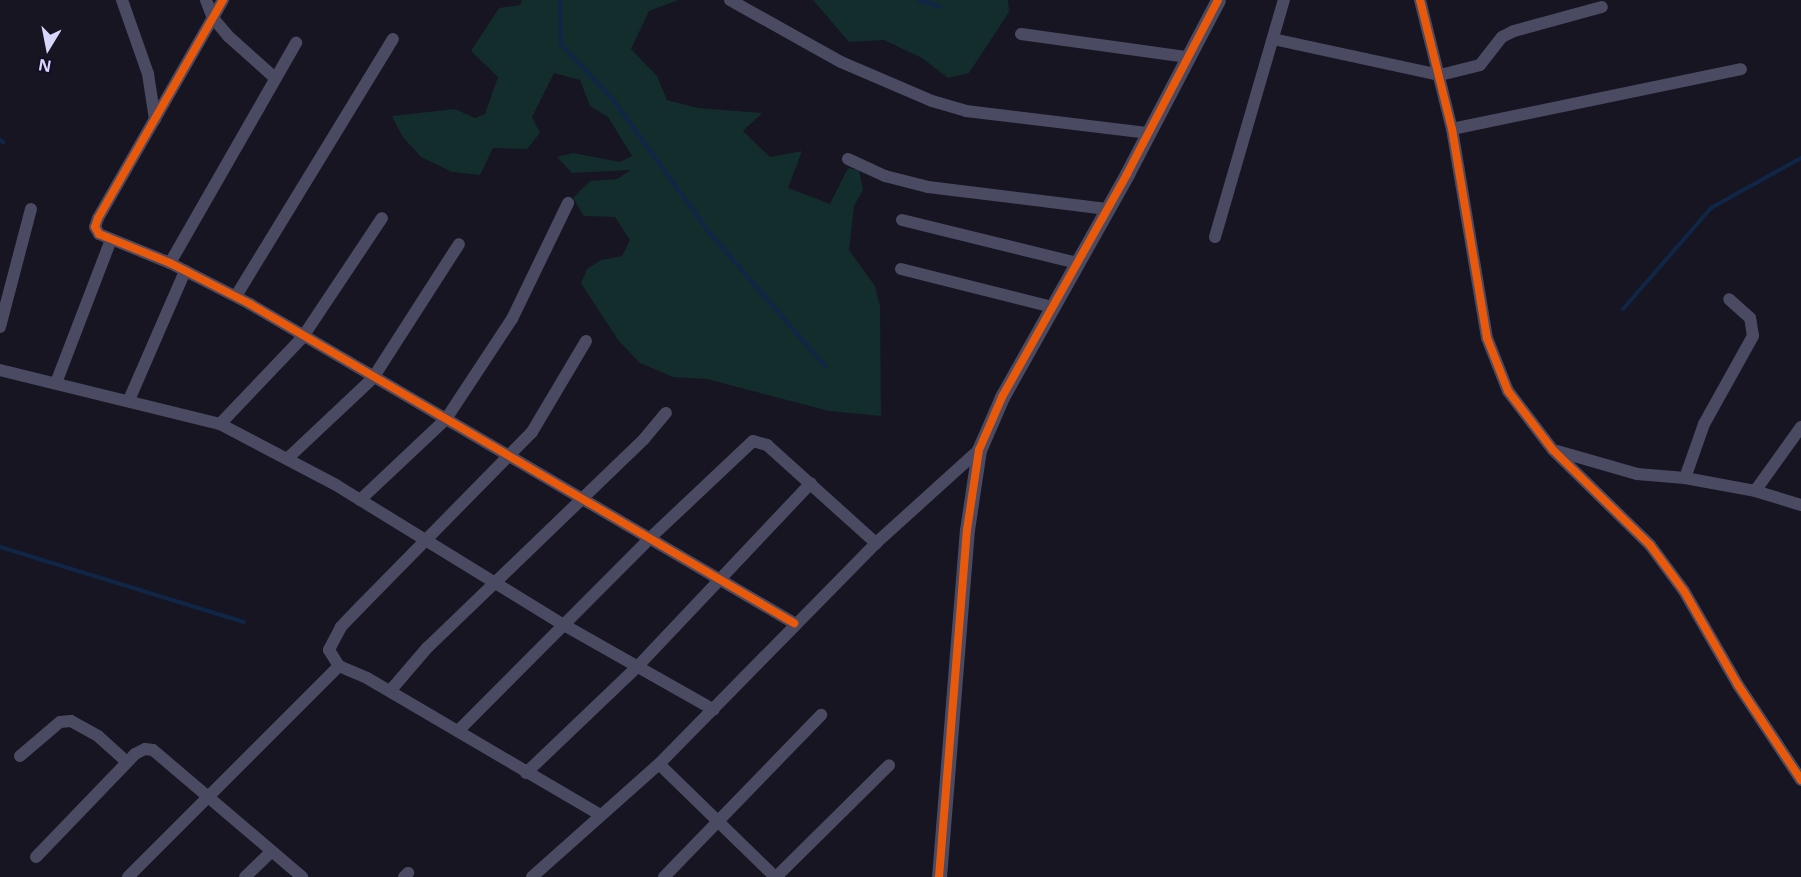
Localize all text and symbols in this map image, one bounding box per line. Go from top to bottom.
north arrow [18,18,78,78]
text: N [37,54,53,78]

